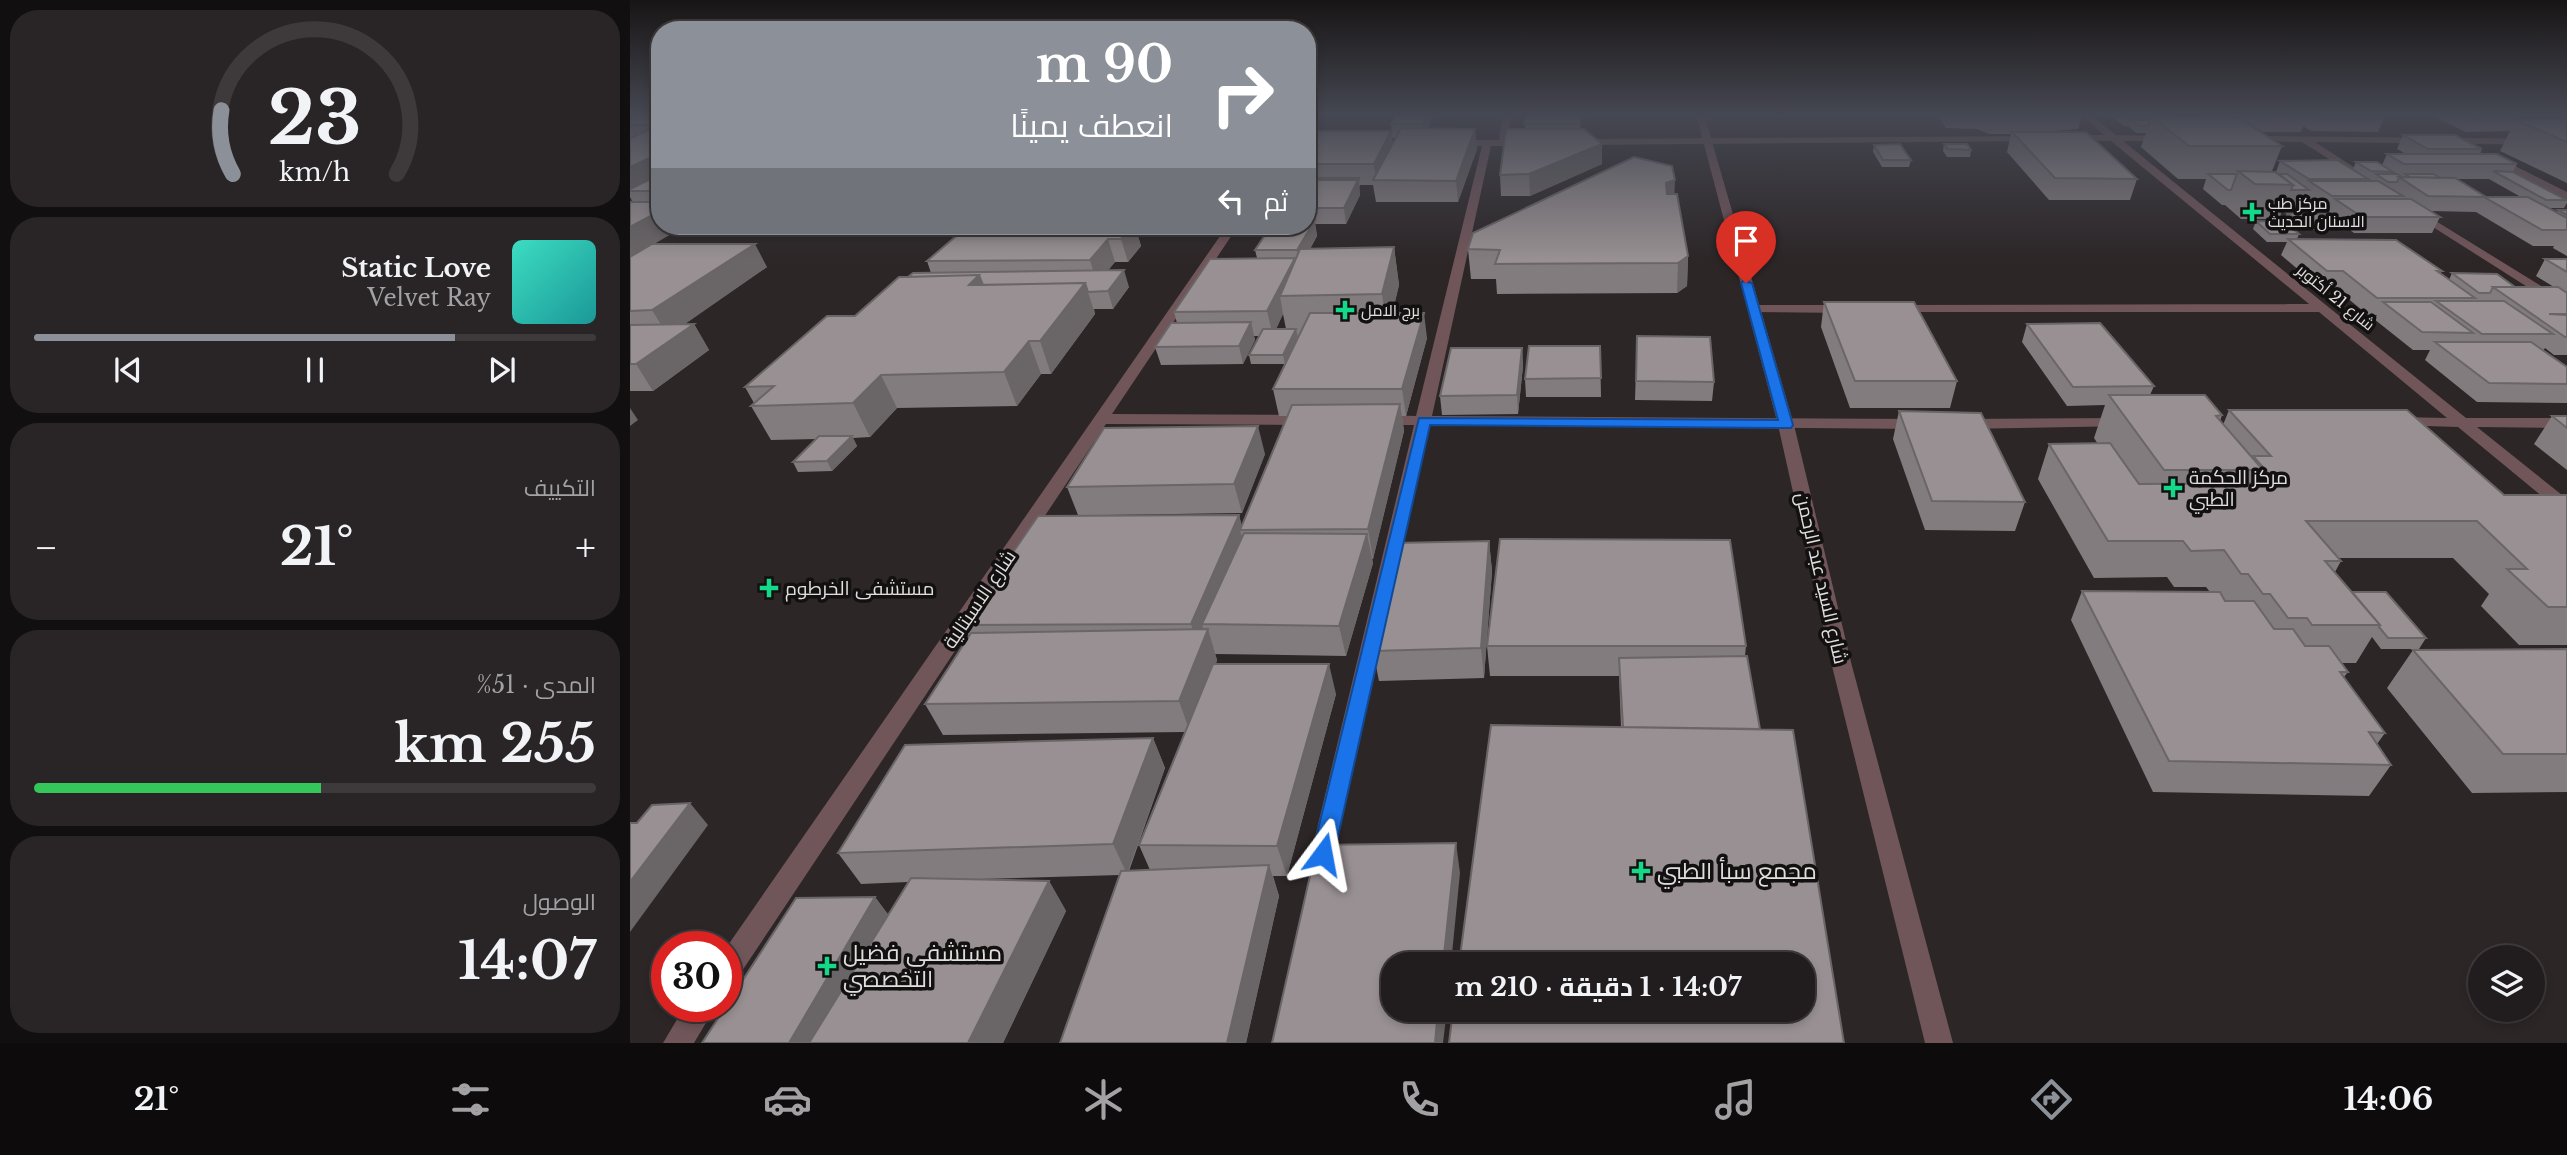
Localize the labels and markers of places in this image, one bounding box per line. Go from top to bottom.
place label: مركز طب الاسنان الحديث [2268,193,2365,232]
marker: مركز طب الاسنان الحديث [2242,202,2262,222]
pin [1716,211,1776,283]
marker: برج الامل [1335,300,1355,320]
place label: برج الامل [1361,300,1420,322]
place label: مركز الحكمة الطبي [2189,466,2288,514]
marker: مركز الحكمة الطبي [2163,478,2183,498]
place label: مستشفى الخرطوم [785,577,934,602]
marker: مستشفى الخرطوم [759,578,779,598]
place label: مجمع سبأ الطبي [1657,856,1817,889]
marker: مجمع سبأ الطبي [1631,861,1651,881]
place label: مستشفى فضيل التخصصي [843,939,1002,996]
marker: مستشفى فضيل التخصصي [817,956,837,976]

